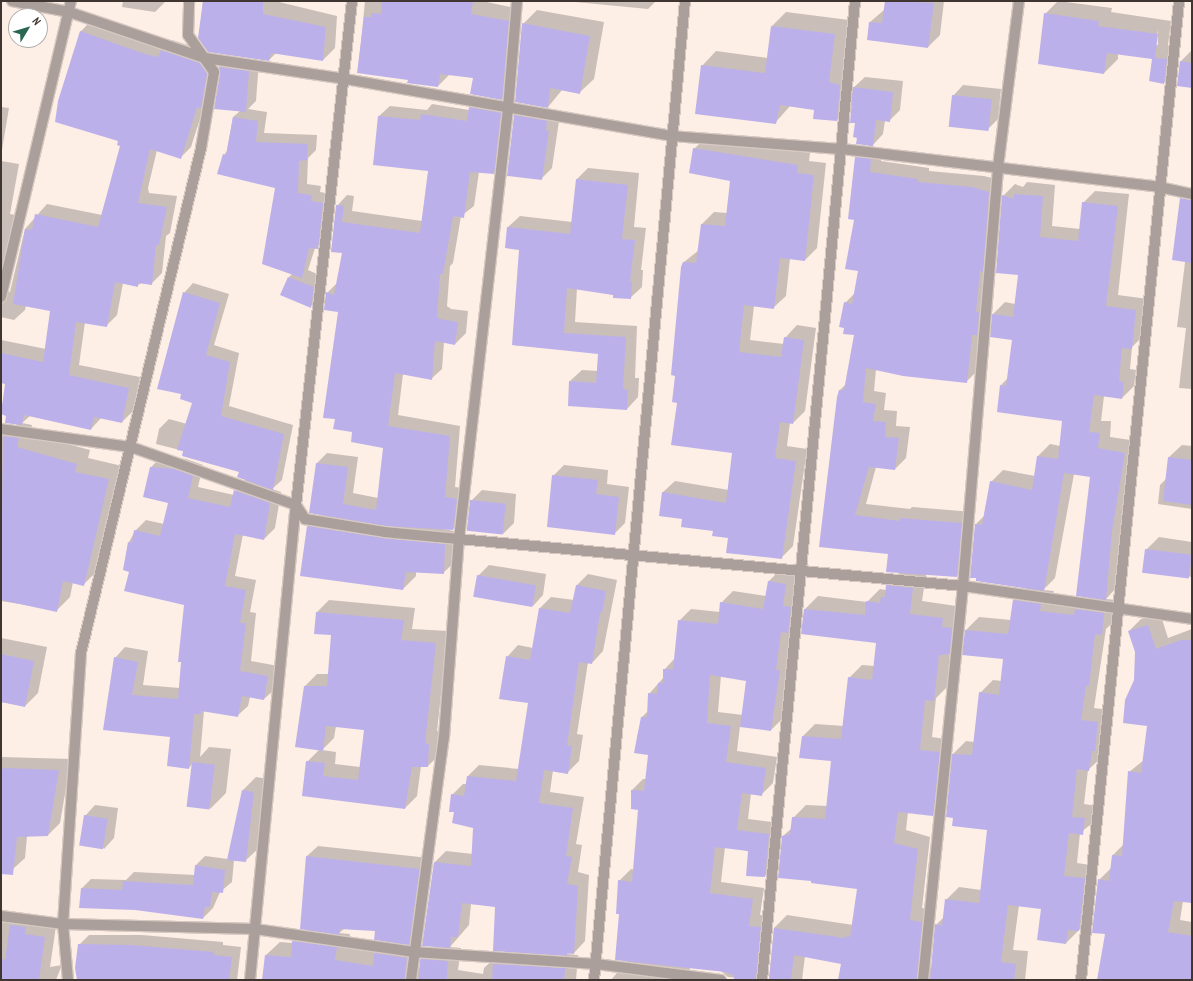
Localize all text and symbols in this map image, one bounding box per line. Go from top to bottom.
north arrow [8,8,48,48]
text: N [29,15,44,28]

